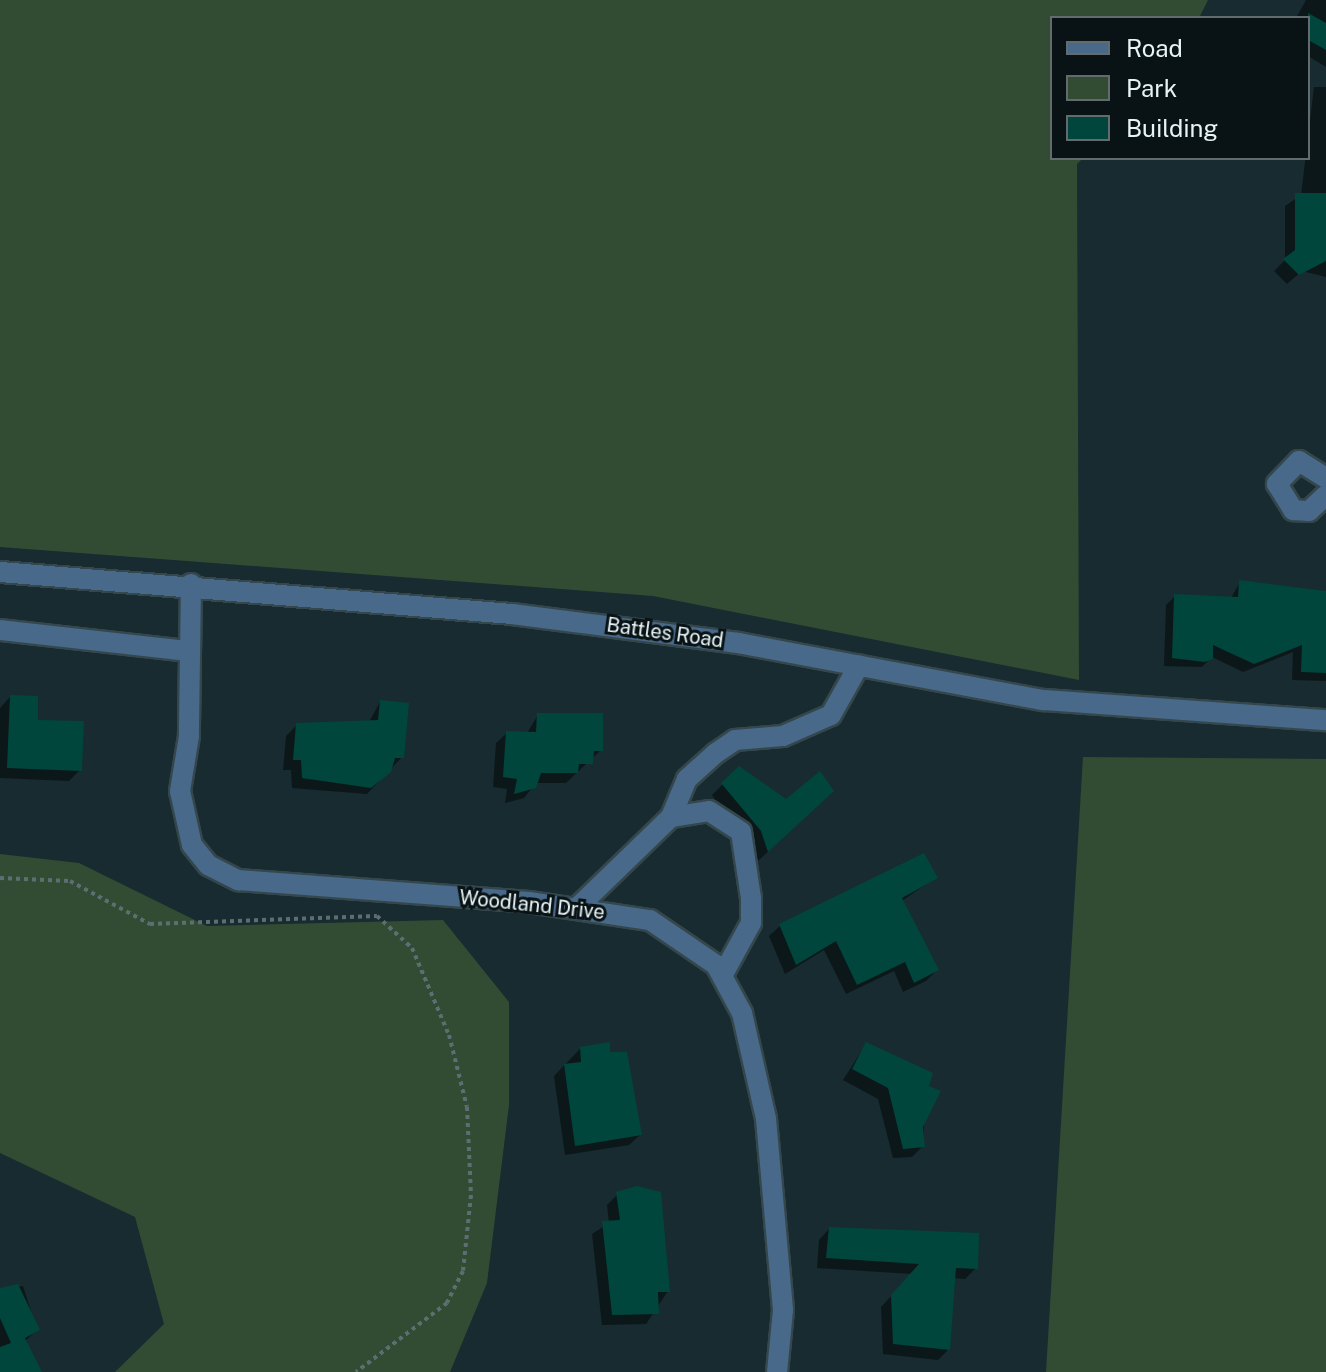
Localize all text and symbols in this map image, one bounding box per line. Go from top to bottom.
legend [1050,16,1310,160]
text: Road [1126,34,1183,62]
text: Park [1126,74,1177,102]
text: Building [1126,114,1218,142]
street label: Battles Road [605,613,725,653]
street label: Woodland Drive [458,885,606,925]

